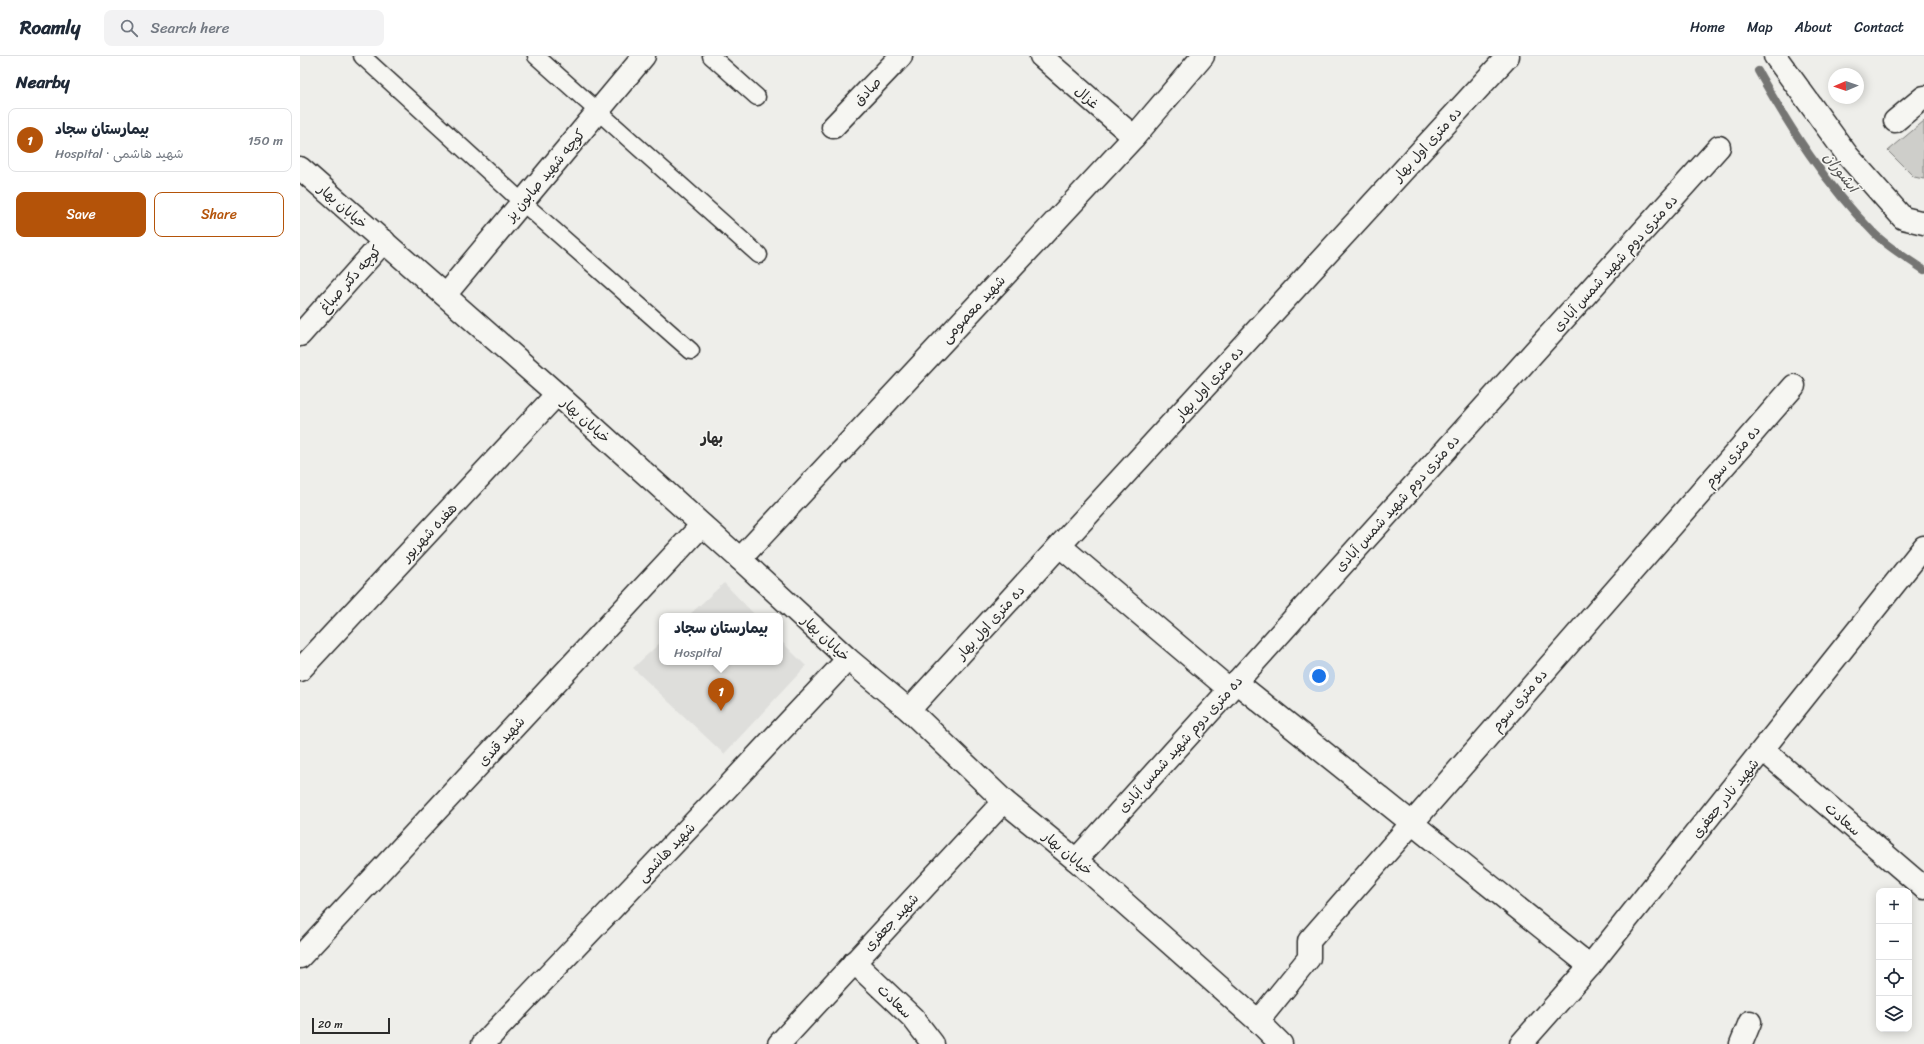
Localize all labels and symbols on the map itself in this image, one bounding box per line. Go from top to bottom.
north arrow [1828,68,1864,104]
street label: صادق [847,71,888,112]
street label: غزال [1069,79,1105,115]
street label: ده متری اول بهار [1386,101,1468,188]
street label: کوچه شهید صابون پز [498,123,592,228]
water label: آبشوران [1817,146,1868,202]
street label: خیابان بهار [311,177,373,235]
street label: ده متری دوم شهید شمس آبادی [1546,189,1684,338]
street label: کوچه دکتر صباغ [313,239,388,319]
street label: شهید معصومی [935,269,1012,349]
street label: ده متری اول بهار [1168,340,1250,427]
street label: خیابان بهار [554,390,616,450]
street label: ده متری سوم [1698,419,1767,493]
district label: بهار [699,425,723,451]
street label: ده متری دوم شهید شمس آبادی [1328,429,1466,578]
street label: هفده شهریور [394,497,464,569]
street label: ده متری اول بهار [949,579,1031,666]
street label: خیابان بهار [795,608,856,668]
street label: ده متری سوم [1485,663,1554,737]
your location [1309,666,1329,686]
street label: ده متری دوم شهید شمس آبادی [1111,670,1249,819]
pin: 1 [708,678,734,711]
street label: شهید قندی [471,710,532,772]
street label: شهید نادر جعفری [1685,753,1766,844]
street label: سعادت [1819,796,1867,842]
street label: شهید هاشمی [631,816,702,888]
street label: خیابان بهار [1036,824,1099,882]
street label: شهید جعفری [857,887,925,957]
street label: سعادت [871,978,918,1025]
scale bar [312,1016,390,1035]

